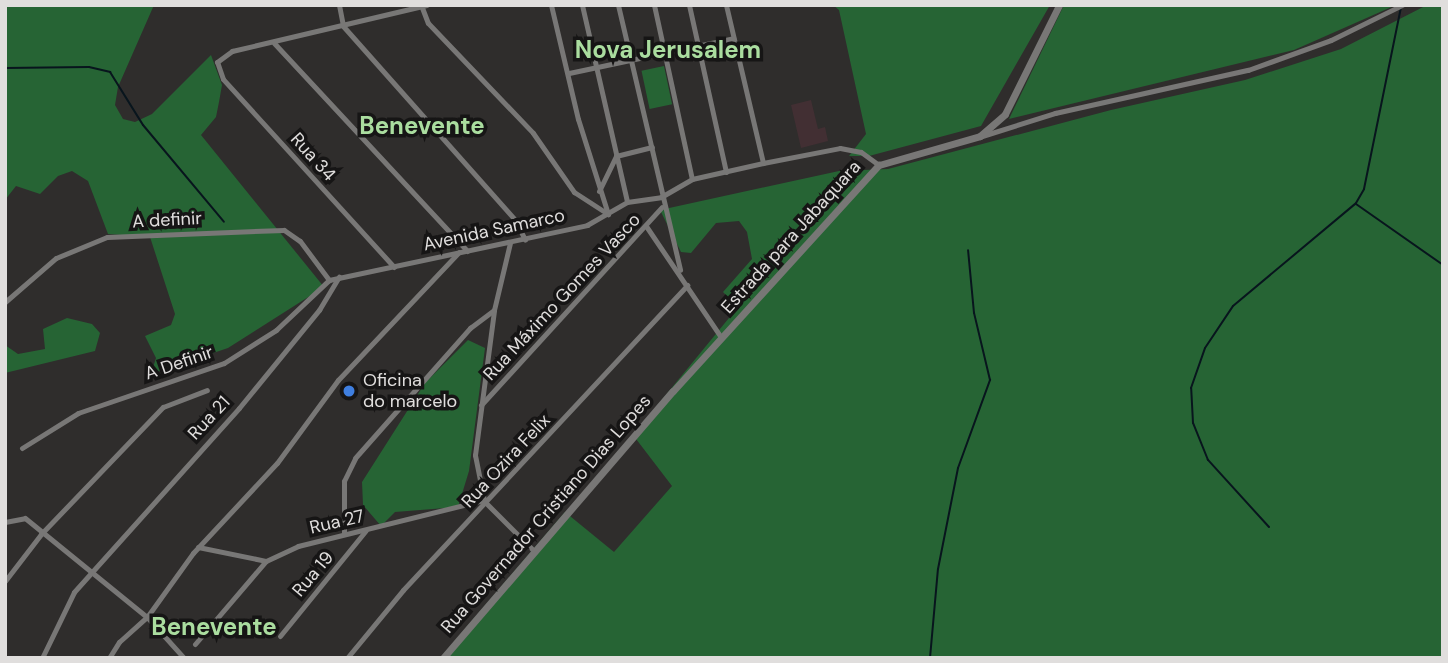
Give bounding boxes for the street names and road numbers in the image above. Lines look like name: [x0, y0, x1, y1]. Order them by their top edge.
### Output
street label: Rua 34: [286, 129, 340, 185]
street label: Estrada para Jabaquara: [717, 156, 865, 318]
street label: Avenida Samarco: [421, 204, 567, 256]
street label: A definir: [132, 207, 202, 233]
street label: Rua Máximo Gomes Vasco: [479, 209, 645, 385]
street label: A Definir: [142, 341, 216, 385]
street label: Rua Governador Cristiano Dias Lopes: [436, 390, 656, 638]
street label: Rua 21: [184, 392, 234, 444]
street label: Rua Ozira Felix: [457, 410, 555, 512]
street label: Rua 27: [308, 505, 366, 539]
street label: Rua 19: [288, 547, 338, 601]

